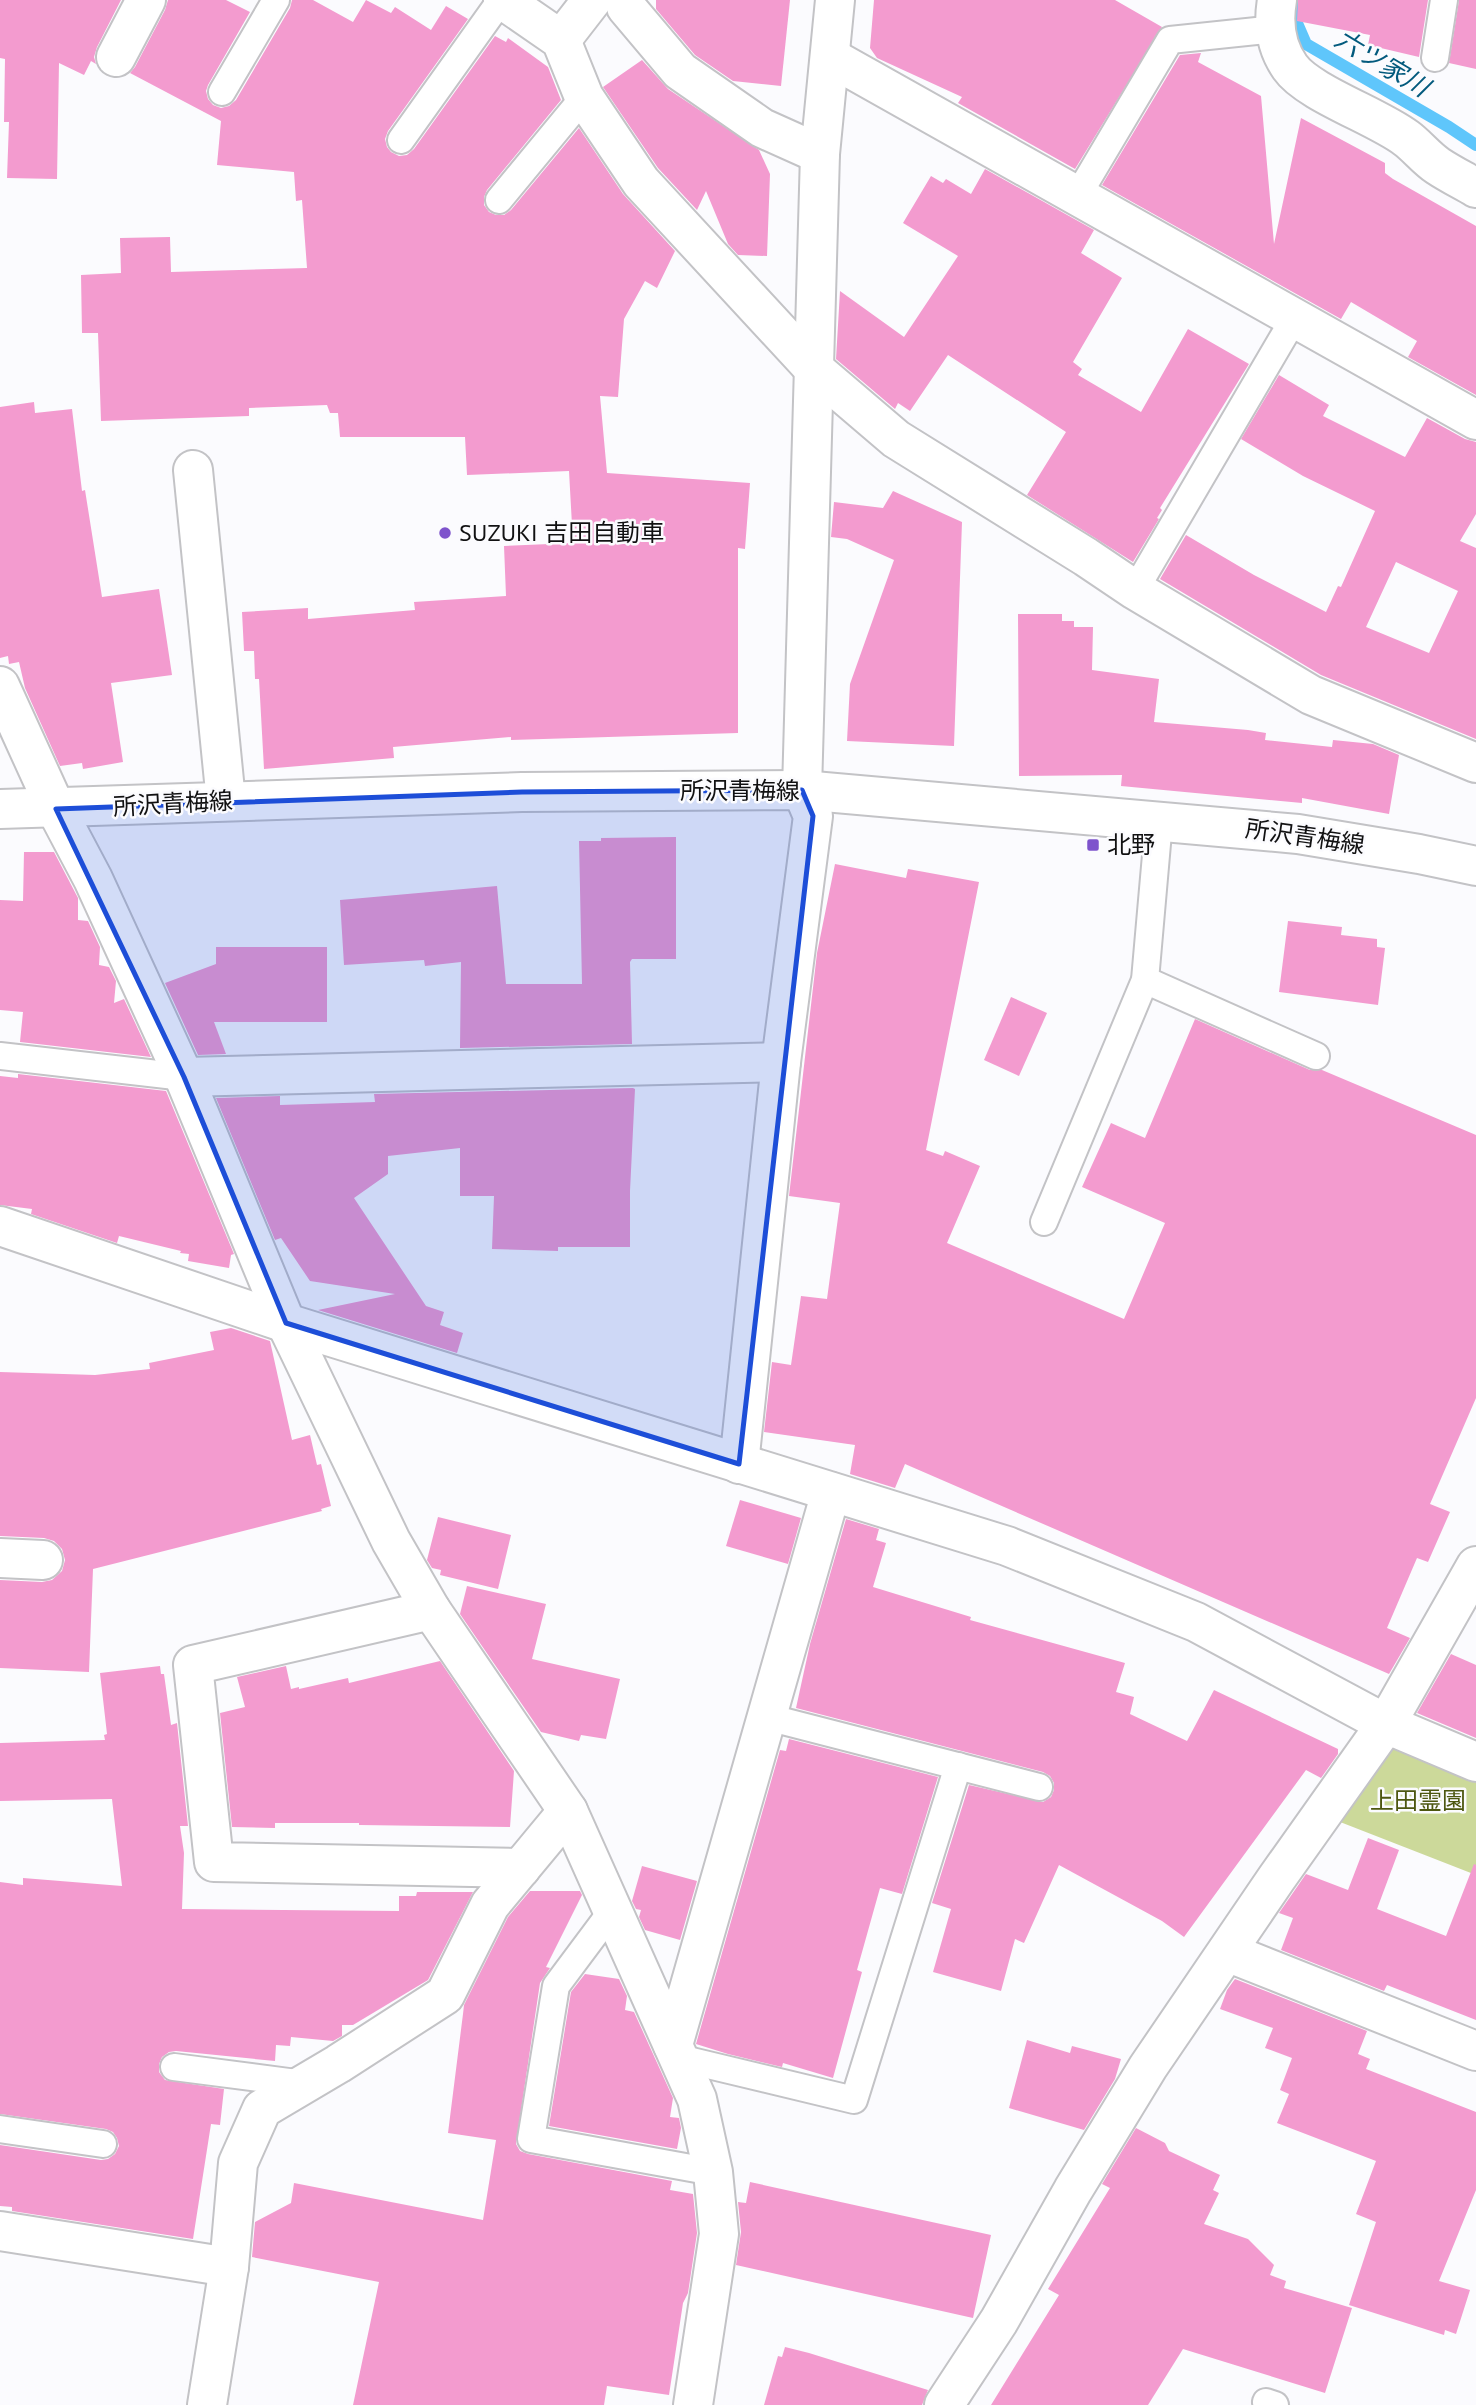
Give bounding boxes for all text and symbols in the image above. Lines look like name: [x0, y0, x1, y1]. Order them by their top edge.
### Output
water label: 六ツ家川: [1329, 22, 1438, 105]
place label: SUZUKI 吉田自動車: [459, 517, 664, 548]
marker: SUZUKI 吉田自動車: [437, 525, 453, 541]
street label: 所沢青梅線: [680, 775, 800, 806]
street label: 所沢青梅線: [112, 785, 234, 822]
street label: 所沢青梅線: [1243, 813, 1367, 860]
place label: 北野: [1107, 829, 1155, 860]
marker: 北野: [1085, 837, 1101, 853]
park label: 上田霊園: [1370, 1785, 1466, 1816]

